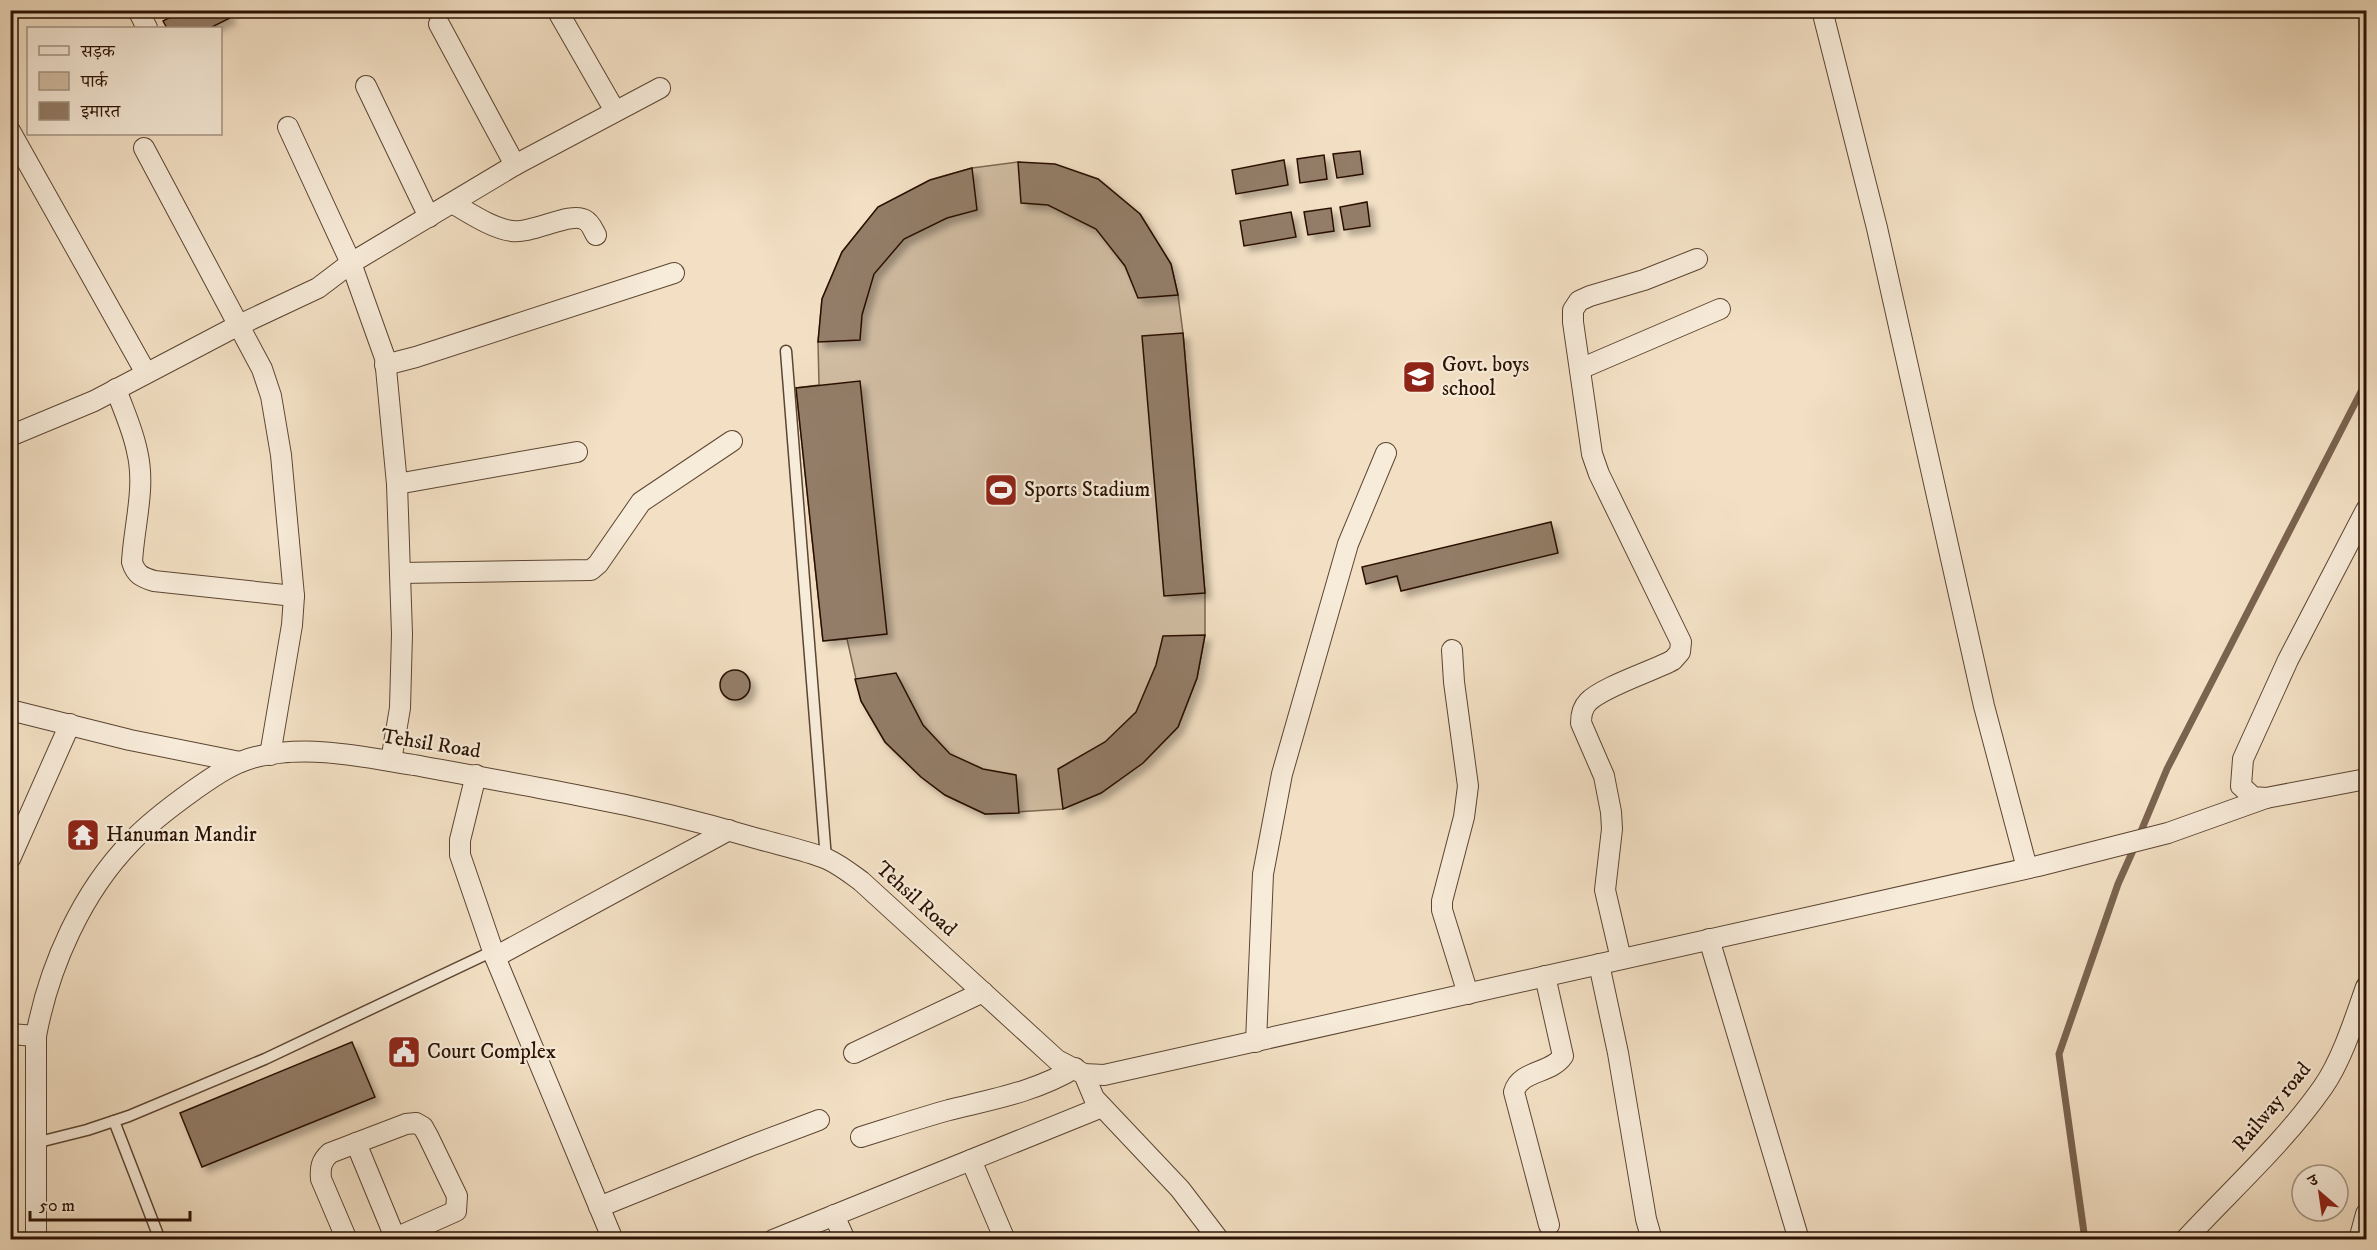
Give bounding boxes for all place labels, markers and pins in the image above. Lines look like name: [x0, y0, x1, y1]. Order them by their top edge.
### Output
place label: Govt. boys school: [1442, 352, 1529, 402]
school or university icon: Govt. boys school: [1401, 359, 1437, 395]
sports icon: Sports Stadium: [983, 472, 1019, 508]
place label: Sports Stadium: [1024, 477, 1150, 503]
temple icon: Hanuman Mandir: [65, 817, 101, 853]
place label: Hanuman Mandir: [106, 822, 257, 848]
public building icon: Court Complex: [386, 1034, 422, 1070]
place label: Court Complex: [427, 1039, 556, 1065]

